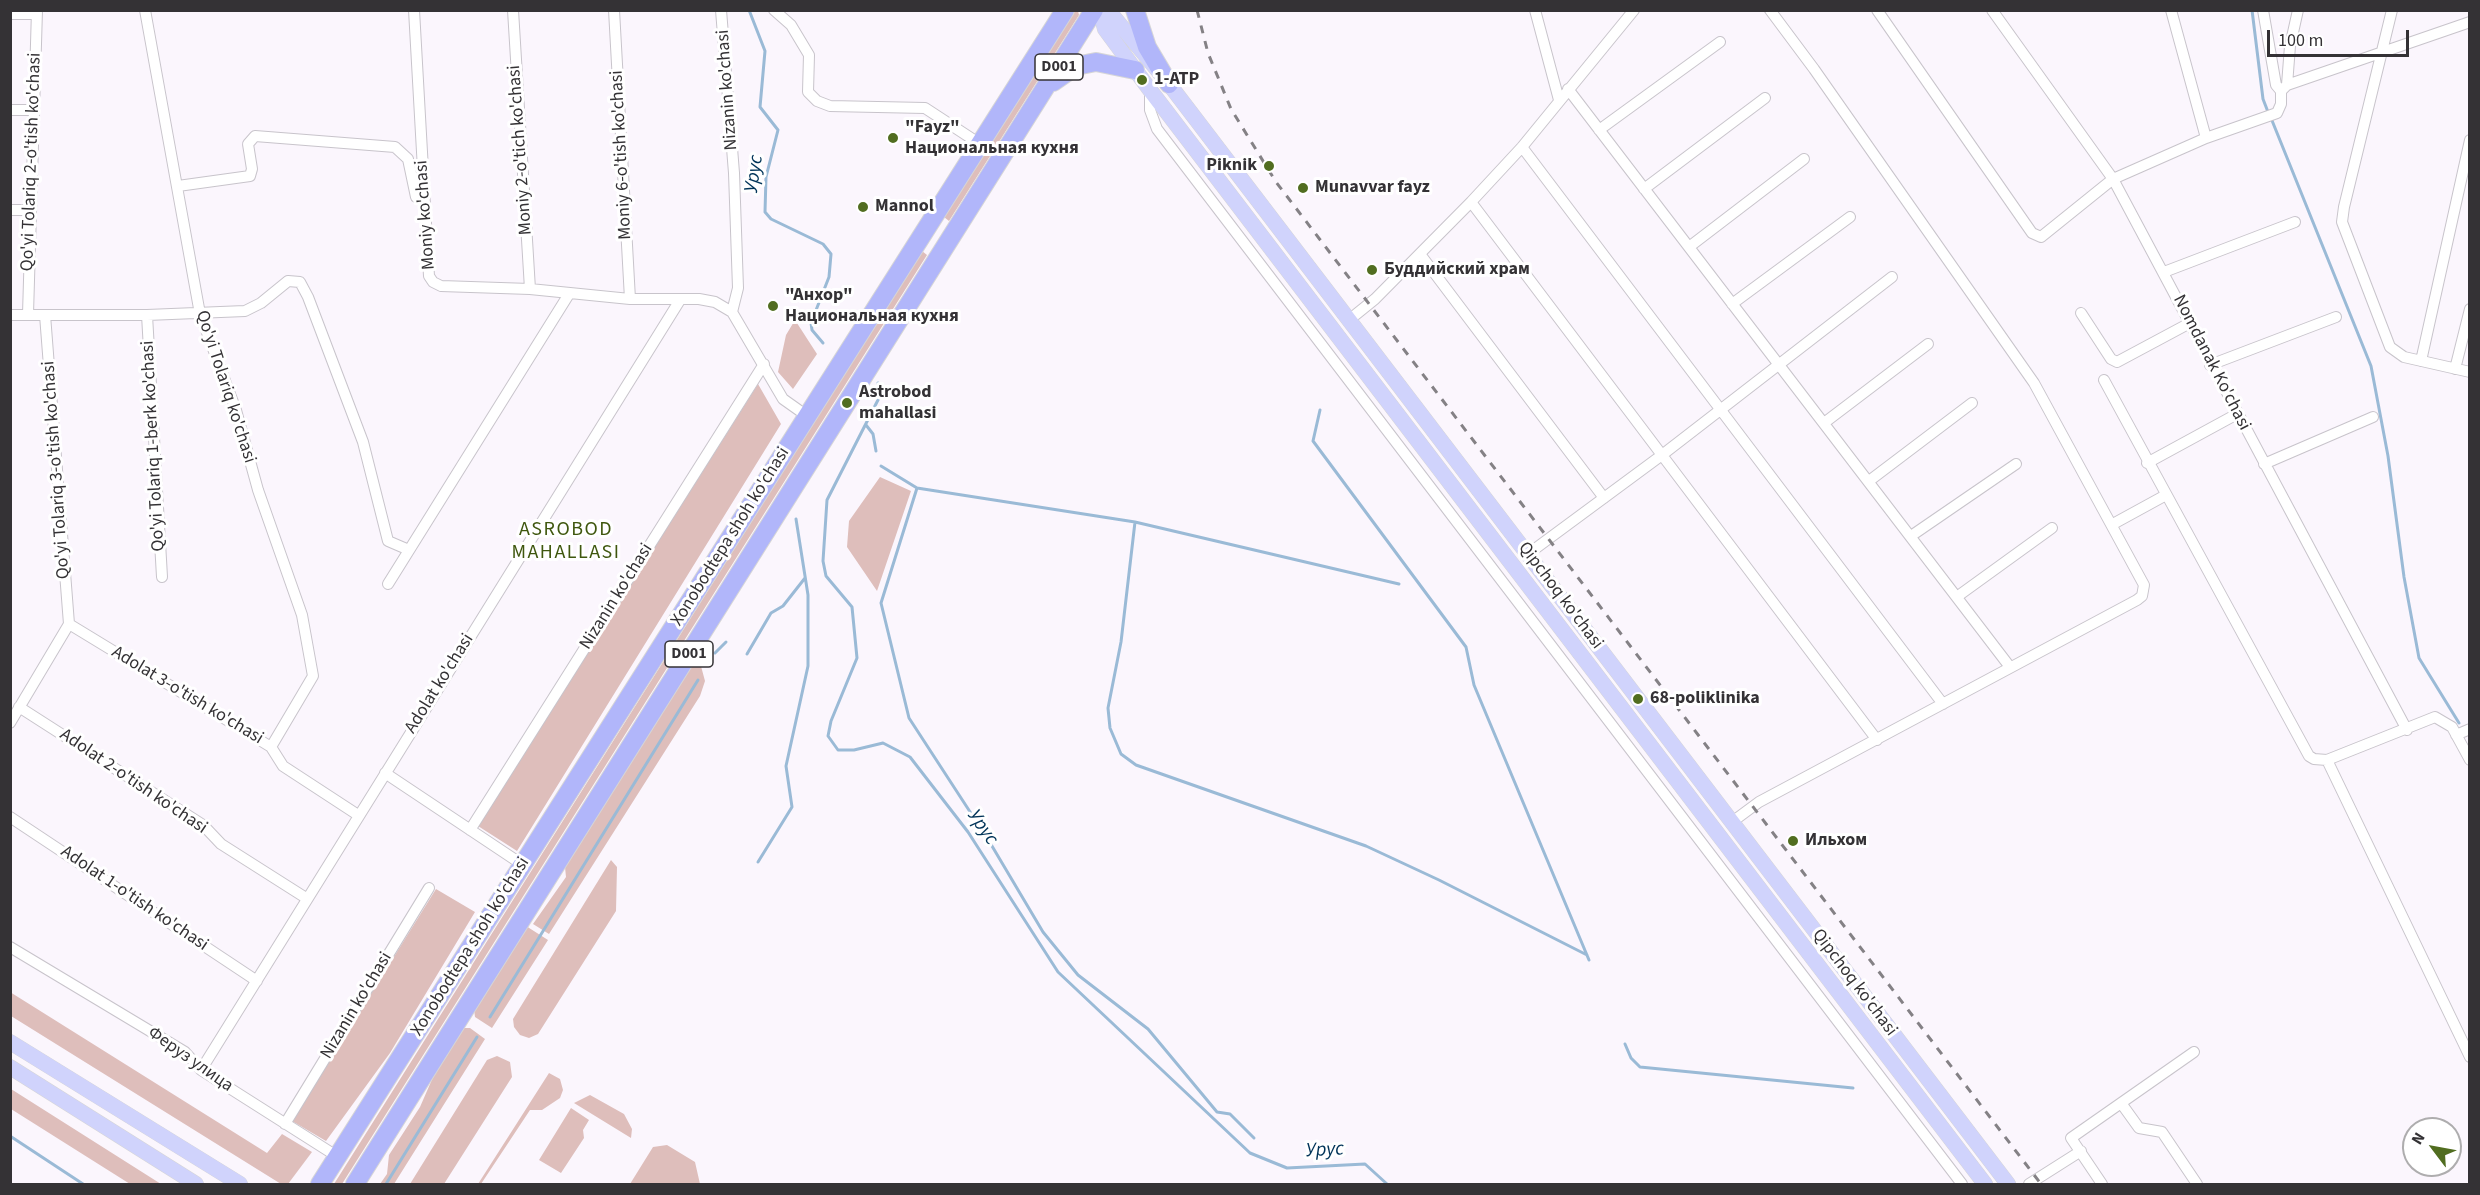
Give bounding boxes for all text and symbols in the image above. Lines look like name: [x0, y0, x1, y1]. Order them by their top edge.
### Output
scale bar: [2270, 18, 2412, 56]
text: 100 m: [2278, 28, 2323, 53]
street label: Nizanin ko'chasi: [713, 29, 743, 151]
street label: Qo'yi Tolariq 2-o'tish ko'chasi: [17, 52, 47, 272]
road number: D001: [1035, 54, 1083, 80]
street label: Moniy 2-o'tich ko'chasi: [504, 64, 538, 236]
place label: 1-ATP: [1154, 69, 1199, 91]
street label: Moniy 6-o'tish ko'chasi: [607, 70, 637, 240]
marker: 1-ATP: [1135, 73, 1149, 87]
place label: "Fayz" Национальная кухня: [905, 117, 1079, 160]
marker: "Fayz" Национальная кухня: [886, 131, 900, 145]
water label: Урус: [740, 154, 770, 194]
place label: Piknik: [1206, 155, 1257, 177]
street label: Moniy ko'chasi: [411, 159, 441, 271]
marker: Piknik: [1262, 159, 1276, 173]
place label: Munavvar fayz: [1315, 177, 1430, 199]
marker: Munavvar fayz: [1296, 181, 1310, 195]
place label: Mannol: [875, 196, 934, 218]
marker: Mannol: [856, 200, 870, 214]
place label: Буддийский храм: [1384, 259, 1530, 281]
marker: Буддийский храм: [1365, 263, 1379, 277]
place label: "Анхор" Национальная кухня: [785, 285, 959, 328]
street label: Nomdanak Ko'chasi: [2167, 292, 2255, 434]
marker: "Анхор" Национальная кухня: [766, 299, 780, 313]
street label: Qo'yi Tolariq ko'chasi: [190, 308, 260, 466]
street label: Qo'yi Tolariq 1-berk ko'chasi: [138, 340, 170, 552]
street label: Qo'yi Tolariq 3-o'tish ko'chasi: [39, 360, 75, 580]
place label: Astrobod mahallasi: [859, 382, 936, 424]
marker: Astrobod mahallasi: [840, 396, 854, 410]
street label: Xonobodtepa shoh ko'chasi: [667, 444, 795, 630]
district label: ASROBOD MAHALLASI: [511, 519, 621, 566]
street label: Qipchoq ko'chasi: [1513, 538, 1607, 654]
street label: Nizanin ko'chasi: [576, 540, 658, 654]
street label: Adolat ko'chasi: [401, 630, 479, 738]
road number: D001: [665, 641, 713, 667]
street label: Adolat 3-o'tish ko'chasi: [107, 642, 267, 750]
place label: 68-poliklinika: [1650, 688, 1760, 710]
marker: 68-poliklinika: [1631, 692, 1645, 706]
street label: Adolat 2-o'tish ko'chasi: [55, 725, 211, 839]
water label: Урус: [961, 806, 1003, 850]
place label: Ильхом: [1805, 830, 1867, 852]
marker: Ильхом: [1786, 834, 1800, 848]
street label: Adolat 1-o'tish ko'chasi: [56, 842, 212, 956]
street label: Xonobodtepa shoh ko'chasi: [407, 854, 535, 1040]
street label: Qipchoq ko'chasi: [1807, 925, 1901, 1041]
street label: Nizanin ko'chasi: [317, 949, 397, 1063]
street label: Феруз улица: [143, 1023, 237, 1097]
north arrow: [2402, 1117, 2462, 1177]
text: N: [2406, 1128, 2431, 1149]
water label: Урус: [1306, 1138, 1344, 1164]

